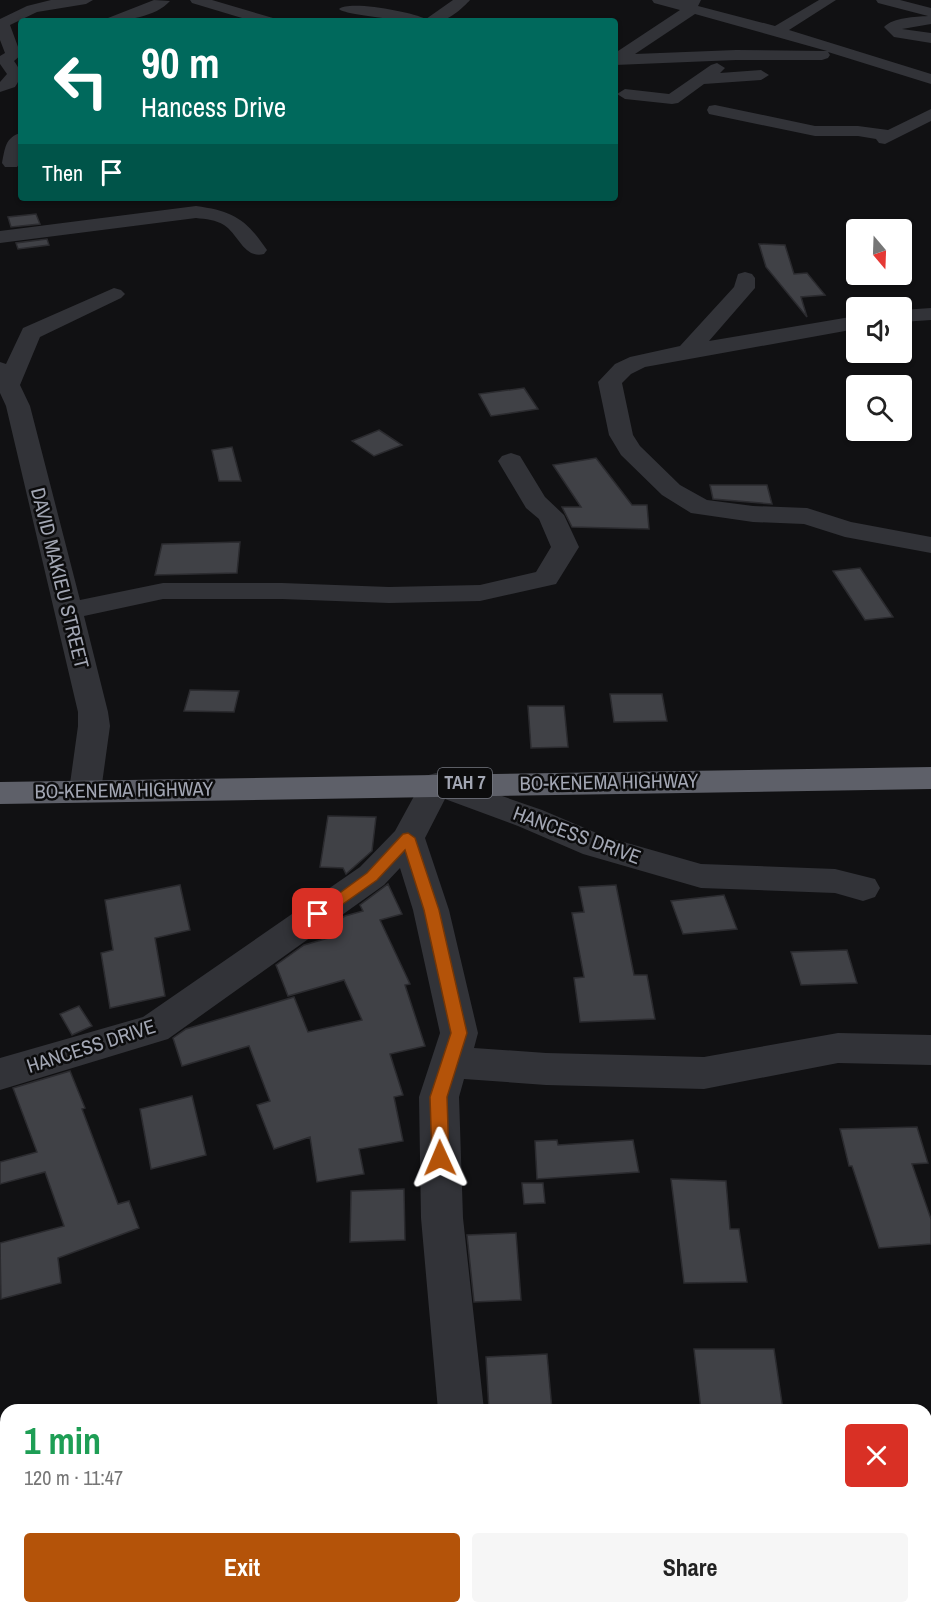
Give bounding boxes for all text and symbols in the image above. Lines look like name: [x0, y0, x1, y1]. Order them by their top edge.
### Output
text: 90 m: [141, 35, 220, 91]
icon: left: [42, 42, 120, 120]
text: Hancess Drive: [141, 89, 286, 125]
icon: arrive: [95, 156, 128, 189]
text: Then: [42, 158, 83, 188]
north arrow: [846, 219, 912, 285]
map controls: [846, 219, 912, 441]
button: sound: [846, 297, 912, 363]
button: search: [846, 375, 912, 441]
street label: DAVID MAKIEU STREET: [25, 485, 96, 671]
street label: BO-KENEMA HIGHWAY: [519, 766, 699, 797]
road number: TAH 7: [438, 768, 492, 798]
street label: BO-KENEMA HIGHWAY: [34, 774, 214, 805]
street label: HANCESS DRIVE: [510, 799, 645, 870]
pin: [292, 888, 343, 939]
icon: arrive: [301, 897, 334, 930]
street label: HANCESS DRIVE: [23, 1012, 159, 1079]
position arrow: [408, 1126, 472, 1190]
text: 1 min: [24, 1417, 101, 1465]
button: close: [845, 1424, 908, 1487]
text: 120 m · 11:47: [24, 1464, 123, 1491]
button: Exit: [24, 1533, 460, 1602]
button: Share: [472, 1533, 908, 1602]

